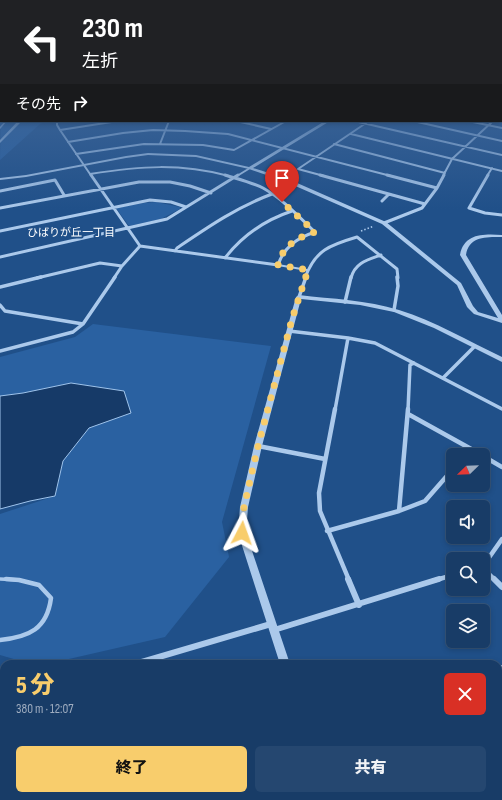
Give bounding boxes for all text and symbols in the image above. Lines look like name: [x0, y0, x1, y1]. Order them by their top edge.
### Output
text: 230 m: [82, 12, 143, 45]
icon: left: [16, 16, 68, 68]
text: 左折: [82, 51, 118, 72]
icon: right: [69, 92, 91, 114]
text: その先: [16, 95, 61, 114]
pin: [265, 161, 299, 202]
icon: arrive: [271, 167, 293, 189]
district label: ひばりが丘一丁目: [27, 226, 115, 239]
north arrow: [446, 448, 490, 492]
map controls: [446, 448, 490, 648]
button: sound: [446, 500, 490, 544]
position arrow: [221, 512, 263, 554]
button: search: [446, 552, 490, 596]
button: layers: [446, 604, 490, 648]
text: 5 分: [16, 671, 55, 700]
button: close: [444, 673, 486, 715]
text: 380 m · 12:07: [16, 701, 74, 717]
button: 終了: [16, 746, 247, 792]
button: 共有: [255, 746, 486, 792]

